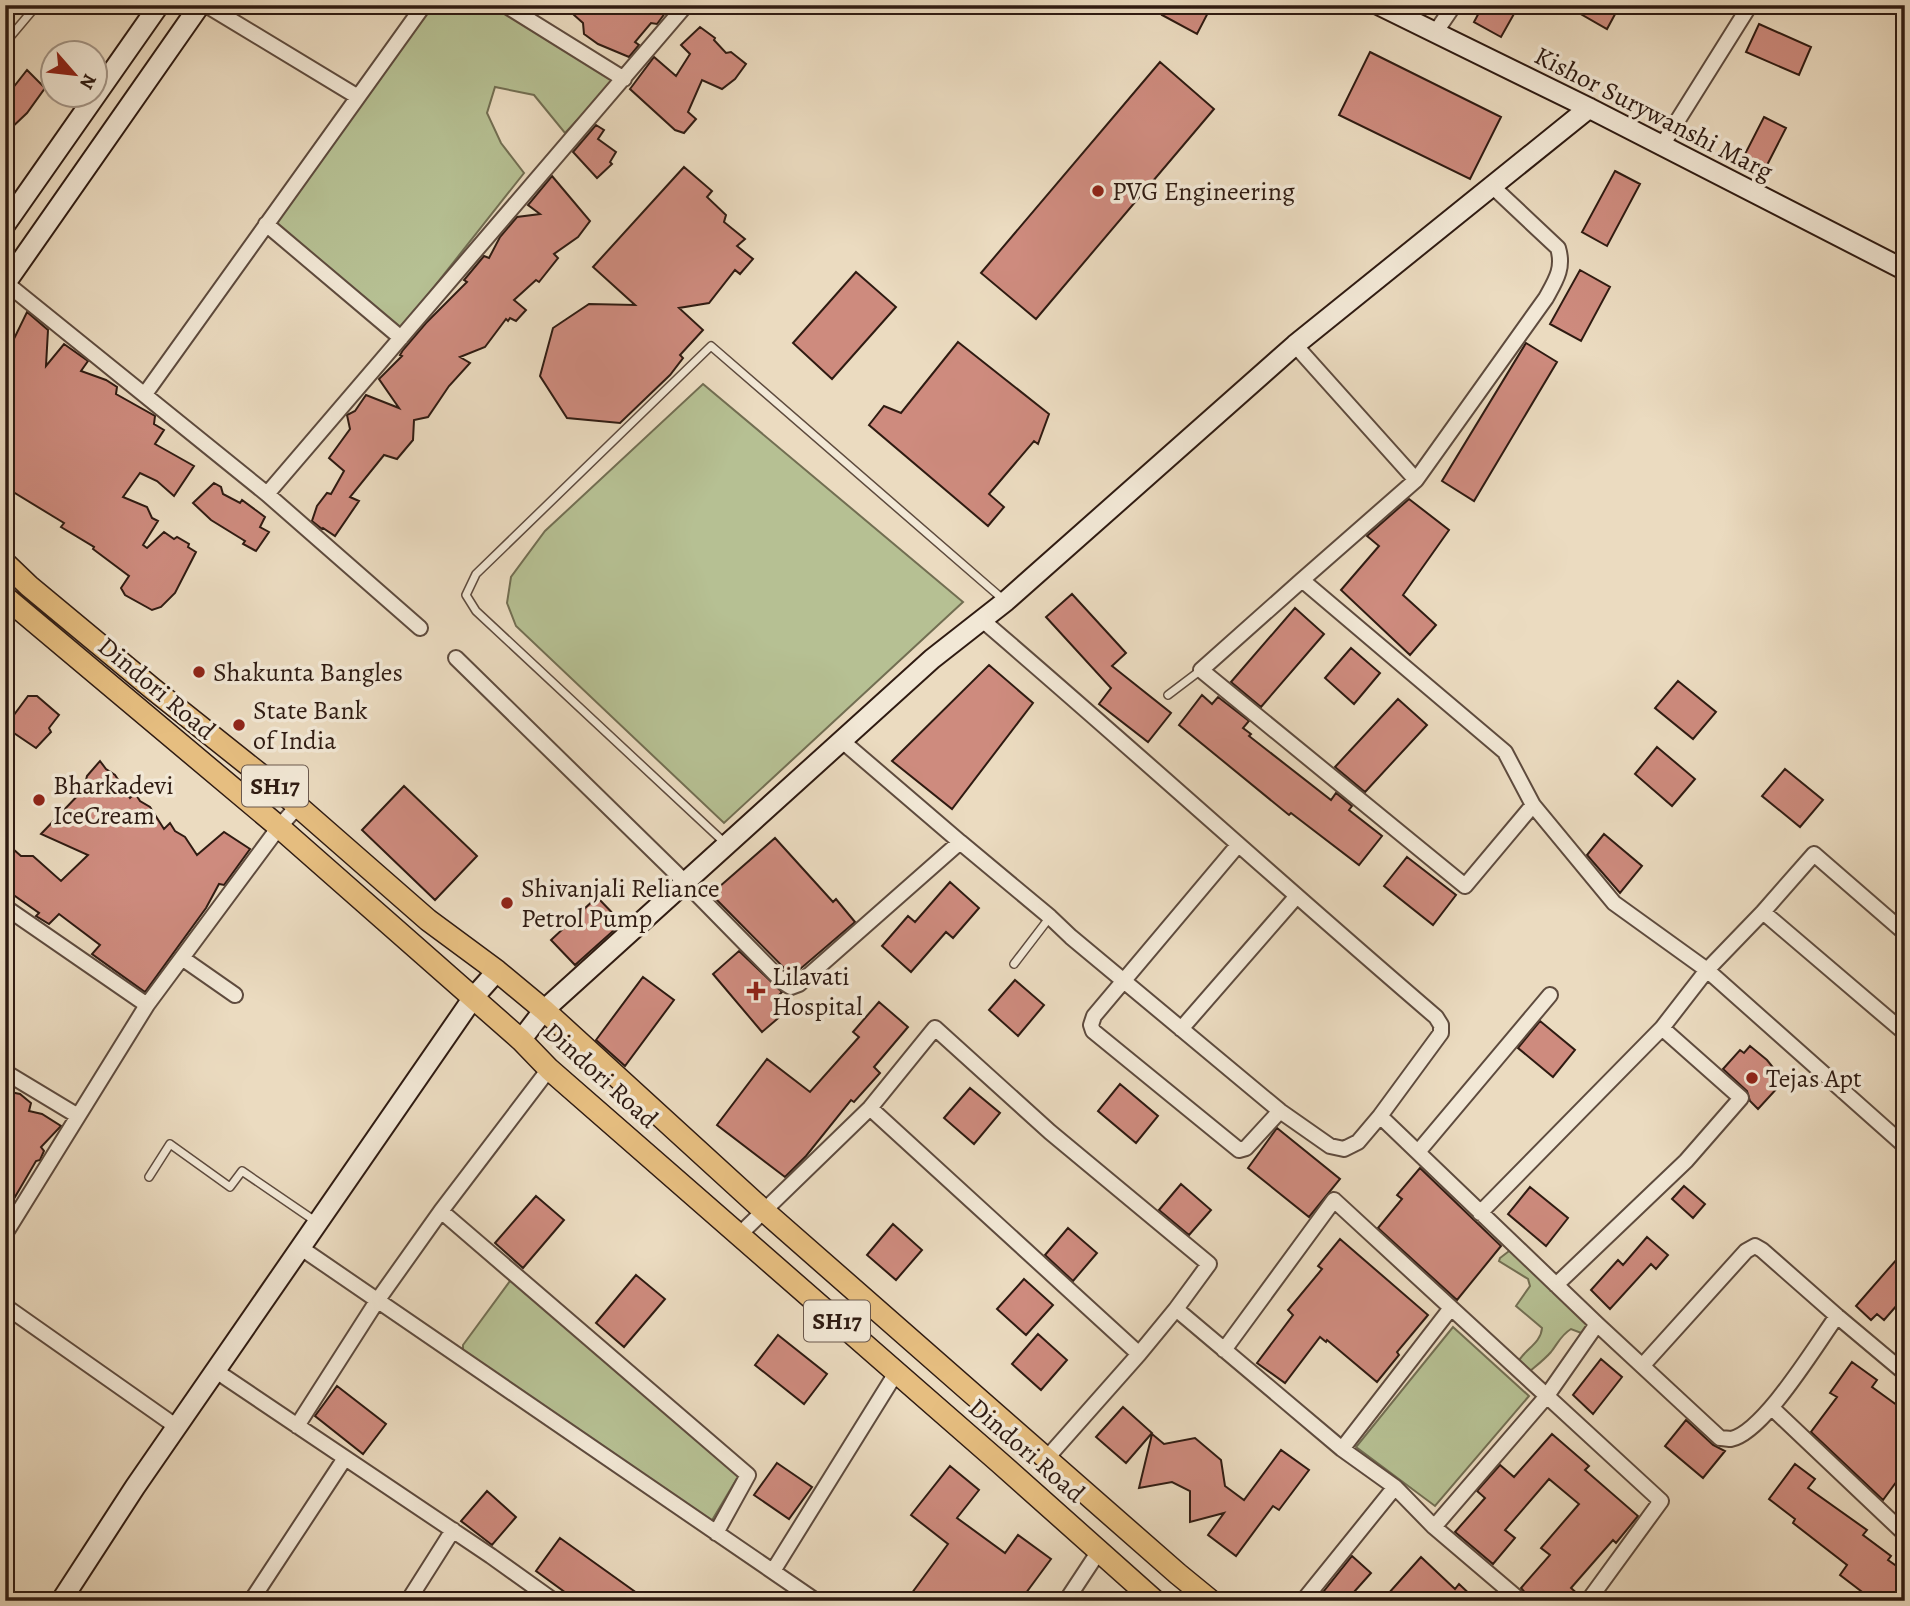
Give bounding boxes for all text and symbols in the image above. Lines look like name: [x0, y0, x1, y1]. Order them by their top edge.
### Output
north arrow: [38, 38, 108, 108]
street label: Kishor Surywanshi Marg: [1528, 38, 1779, 189]
text: N: [73, 69, 103, 94]
place label: PVG Engineering: [1112, 174, 1295, 209]
marker: PVG Engineering: [1090, 183, 1106, 199]
street label: Dindori Road: [91, 629, 223, 748]
place label: Shakunta Bangles: [213, 655, 403, 690]
marker: Shakunta Bangles: [191, 664, 207, 680]
place label: State Bank of India: [253, 693, 368, 758]
marker: State Bank of India: [231, 717, 247, 733]
road number: SH17: [242, 766, 308, 806]
place label: Bharkadevi IceCream: [53, 768, 174, 833]
marker: Bharkadevi IceCream: [31, 792, 47, 808]
place label: Shivanjali Reliance Petrol Pump: [521, 871, 720, 936]
marker: Shivanjali Reliance Petrol Pump: [499, 895, 515, 911]
place label: Lilavati Hospital: [772, 959, 863, 1024]
marker: Lilavati Hospital: [746, 981, 766, 1001]
street label: Dindori Road: [536, 1014, 666, 1136]
place label: Tejas Apt: [1766, 1061, 1862, 1096]
marker: Tejas Apt: [1744, 1070, 1760, 1086]
road number: SH17: [804, 1301, 870, 1342]
street label: Dindori Road: [961, 1390, 1092, 1511]

